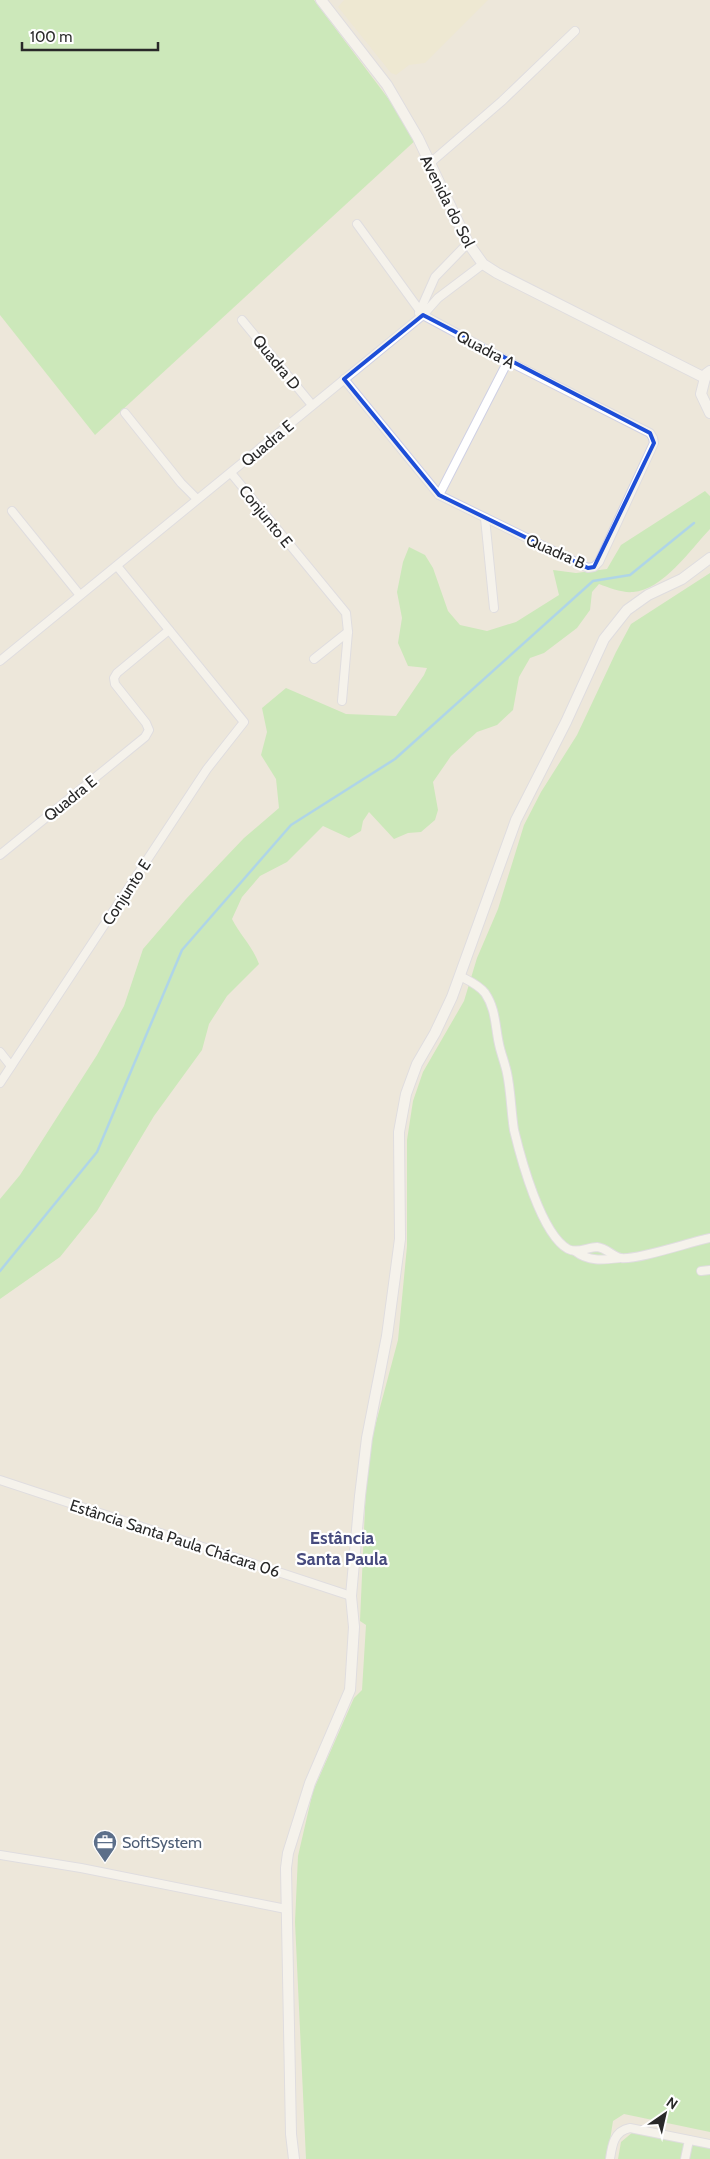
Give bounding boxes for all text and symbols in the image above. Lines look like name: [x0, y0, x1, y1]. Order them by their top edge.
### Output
scale bar: [22, 20, 159, 52]
text: 100 m: [30, 28, 72, 46]
street label: Avenida do Sol: [416, 152, 479, 251]
street label: Quadra A: [453, 326, 518, 373]
street label: Quadra D: [249, 331, 304, 394]
street label: Quadra E: [237, 416, 297, 471]
street label: Conjunto E: [235, 481, 297, 551]
street label: Quadra B: [523, 530, 589, 573]
street label: Quadra E: [40, 771, 101, 825]
street label: Conjunto E: [98, 856, 155, 929]
street label: Estância Santa Paula Chácara 06: [68, 1496, 282, 1581]
district label: Estância Santa Paula: [296, 1527, 388, 1570]
office icon: SoftSystem: [92, 1829, 118, 1863]
place label: SoftSystem: [122, 1833, 202, 1852]
north arrow: [640, 2089, 690, 2139]
text: N: [663, 2093, 681, 2113]

